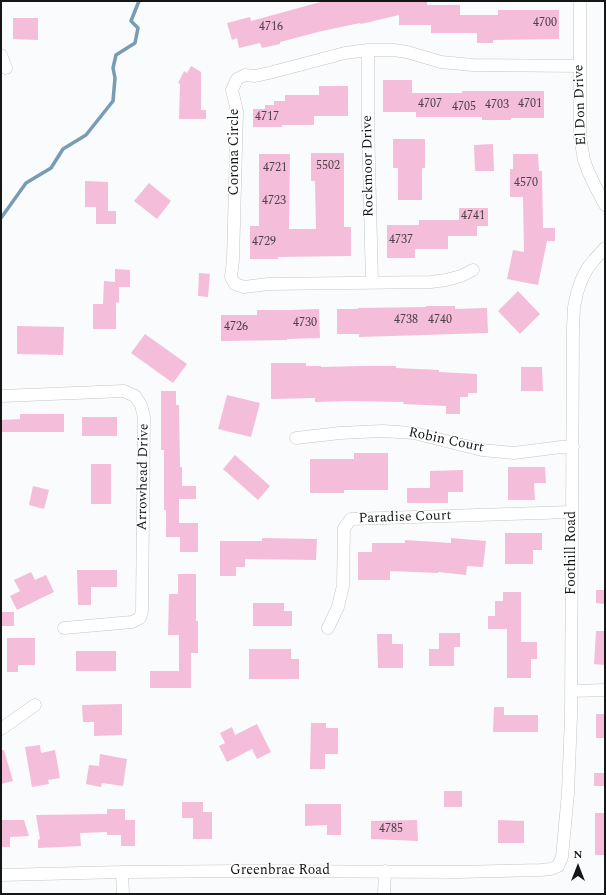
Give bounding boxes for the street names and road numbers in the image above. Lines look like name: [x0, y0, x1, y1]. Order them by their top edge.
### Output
street label: El Don Drive: [571, 64, 591, 146]
street label: Corona Circle: [227, 109, 243, 195]
street label: Rockmoor Drive: [360, 115, 378, 217]
street label: Arrowhead Drive: [135, 423, 153, 531]
street label: Robin Court: [407, 425, 485, 457]
street label: Paradise Court: [358, 508, 452, 528]
street label: Foothill Road: [564, 511, 580, 595]
street label: Greenbrae Road: [230, 863, 330, 879]

